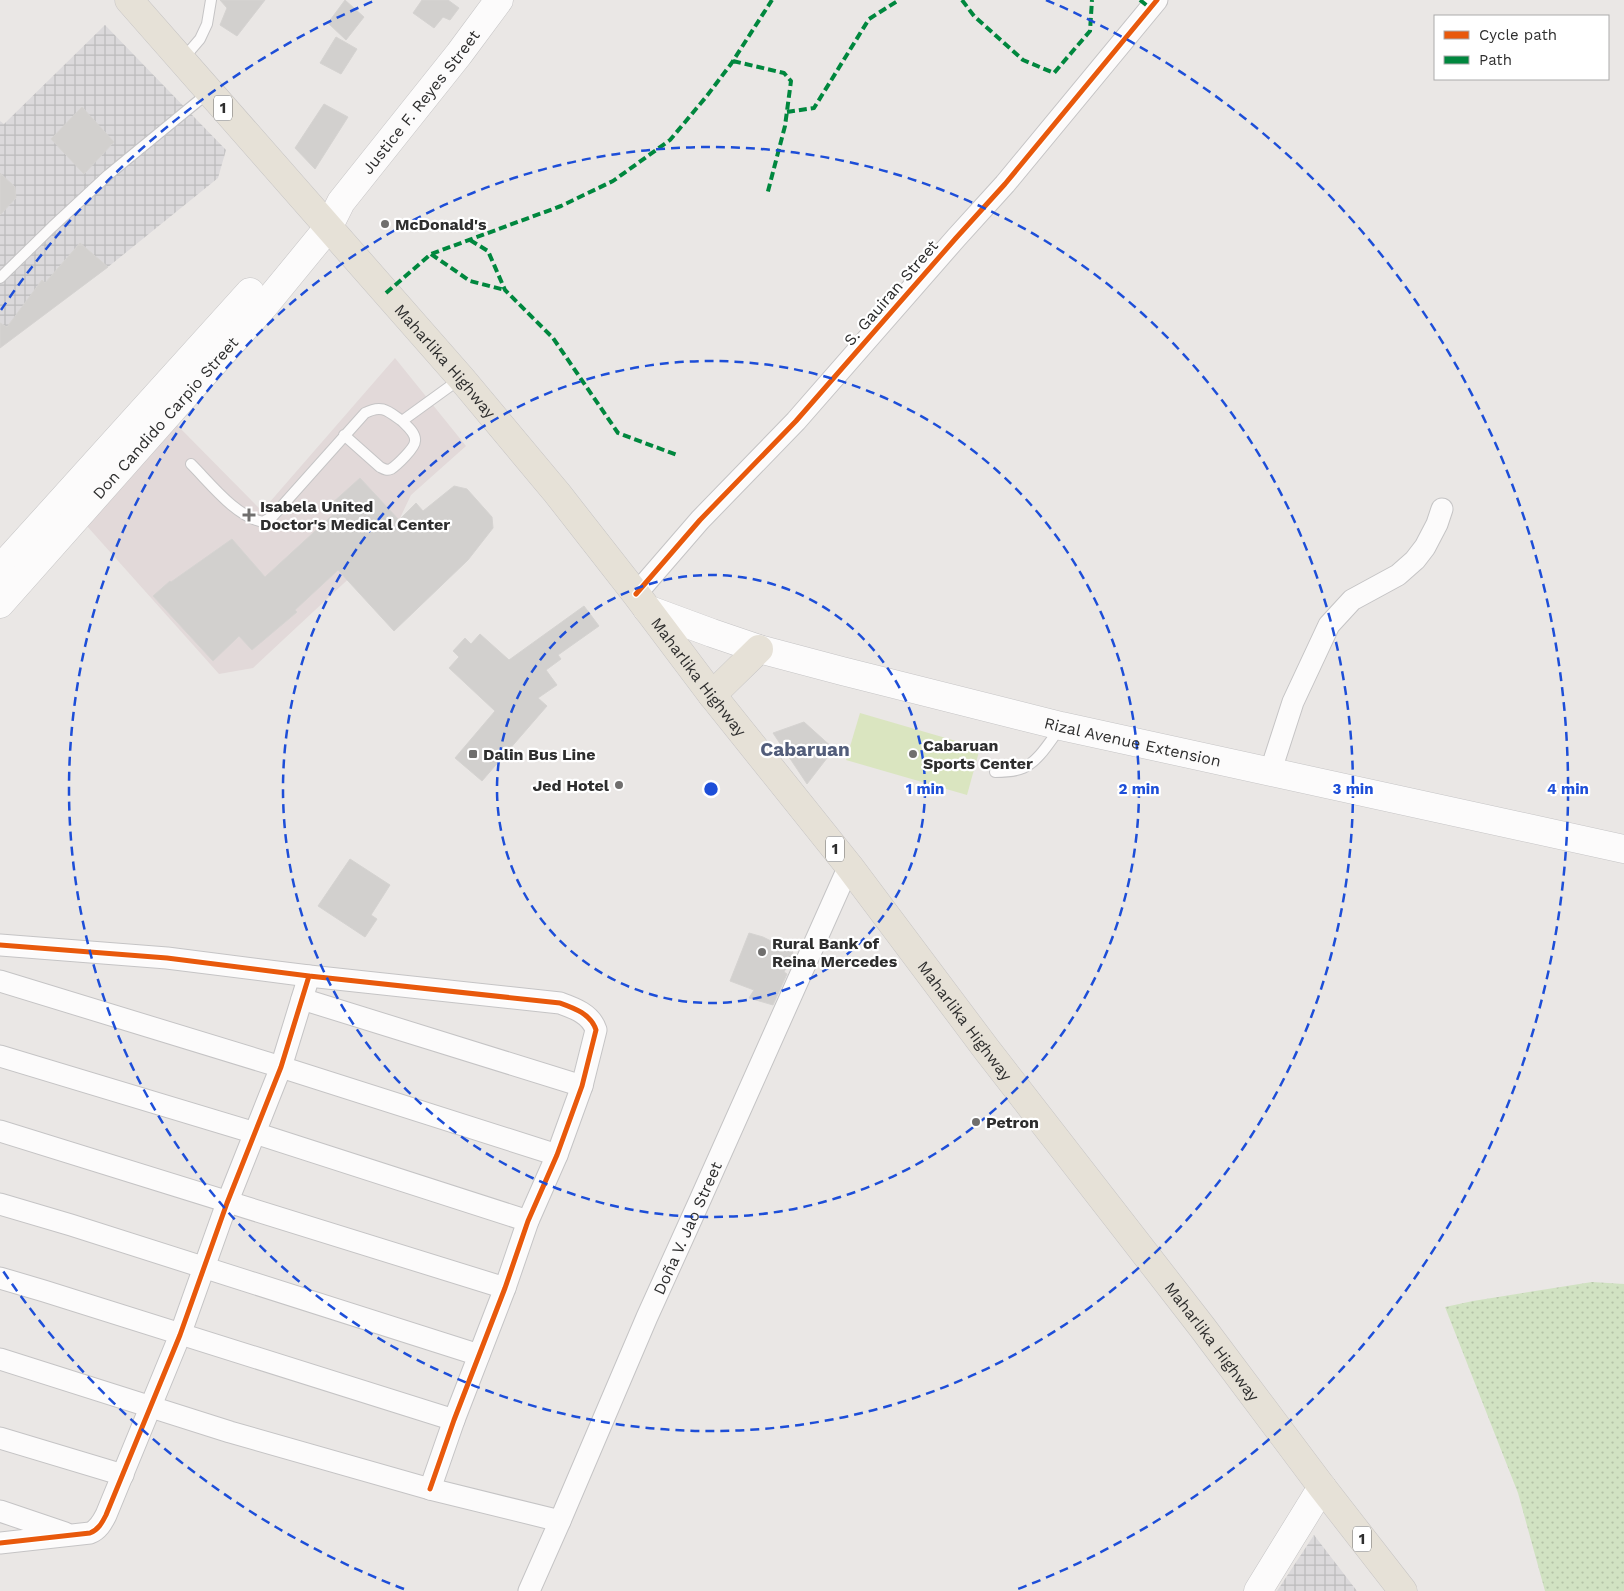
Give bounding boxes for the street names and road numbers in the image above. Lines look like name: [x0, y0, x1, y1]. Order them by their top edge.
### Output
street label: Justice F. Reyes Street: [358, 26, 483, 178]
road number: 1: [214, 96, 232, 120]
street label: S. Gauiran Street: [840, 236, 942, 350]
street label: Maharlika Highway: [391, 300, 500, 422]
street label: Don Candido Carpio Street: [88, 332, 242, 503]
street label: Maharlika Highway: [647, 613, 751, 740]
street label: Rizal Avenue Extension: [1042, 713, 1223, 770]
road number: 1: [826, 836, 844, 862]
street label: Maharlika Highway: [914, 957, 1017, 1085]
street label: Doña V. Jao Street: [649, 1158, 726, 1297]
street label: Maharlika Highway: [1161, 1278, 1264, 1405]
road number: 1: [1353, 1526, 1371, 1552]

